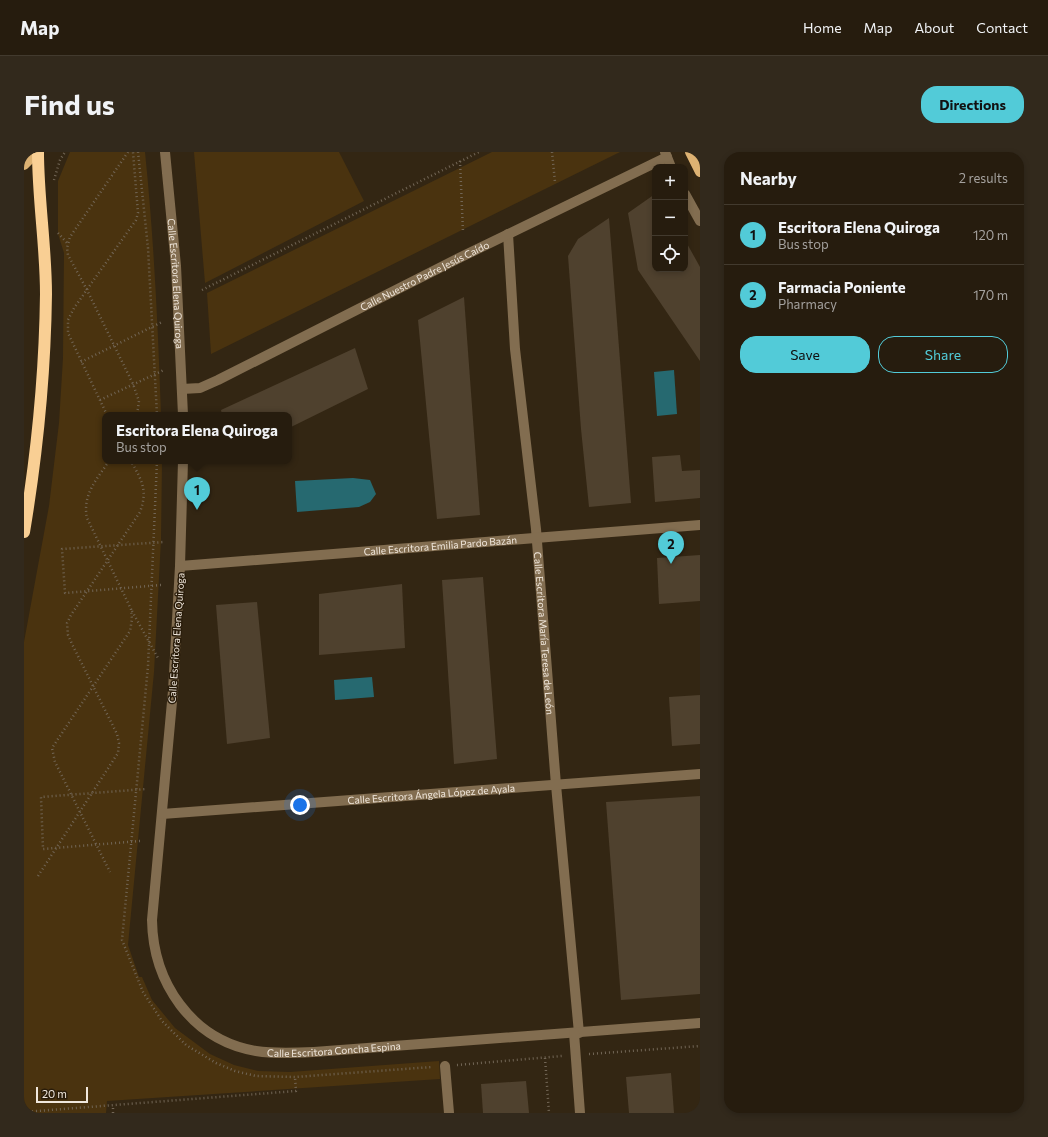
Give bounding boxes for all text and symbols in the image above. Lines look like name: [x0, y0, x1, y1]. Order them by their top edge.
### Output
text: Map: [20, 16, 59, 39]
text: Home: [803, 19, 842, 36]
text: Map: [864, 19, 892, 36]
text: About: [914, 19, 954, 36]
text: Contact: [976, 19, 1028, 36]
button: Directions: [921, 86, 1024, 123]
text: Find us: [24, 87, 115, 121]
map controls: [652, 164, 688, 272]
button: +: [652, 164, 688, 200]
text: Nearby: [740, 168, 797, 189]
text: 2 results: [959, 170, 1008, 186]
button: −: [652, 200, 688, 236]
street label: Calle Escritora Elena Quiroga: [165, 218, 186, 349]
text: Escritora Elena Quiroga: [778, 218, 940, 236]
text: 1: [750, 227, 756, 243]
text: 120 m: [973, 227, 1008, 243]
button: locate: [652, 236, 688, 272]
text: Bus stop: [778, 236, 829, 252]
street label: Calle Nuestro Padre Jesús Caído: [358, 238, 491, 313]
text: Farmacia Poniente: [778, 278, 906, 296]
text: 2: [749, 287, 757, 303]
text: 170 m: [973, 287, 1008, 303]
text: Pharmacy: [778, 296, 837, 312]
button: Save: [740, 336, 870, 373]
button: Share: [878, 336, 1008, 373]
popup: [102, 412, 292, 464]
text: Escritora Elena Quiroga: [116, 421, 278, 439]
text: Bus stop: [116, 439, 167, 455]
pin: 1: [184, 477, 210, 510]
pin: 2: [658, 531, 684, 564]
street label: Calle Escritora Emilia Pardo Bazán: [363, 533, 517, 558]
street label: Calle Escritora María Teresa de León: [532, 551, 556, 715]
street label: Calle Escritora Elena Quiroga: [165, 572, 187, 704]
street label: Calle Escritora Ángela López de Ayala: [347, 782, 515, 806]
your location: [290, 795, 310, 815]
street label: Calle Escritora Concha Espina: [267, 1040, 401, 1059]
scale bar: [36, 1085, 88, 1104]
text: 20 m: [42, 1087, 67, 1100]

